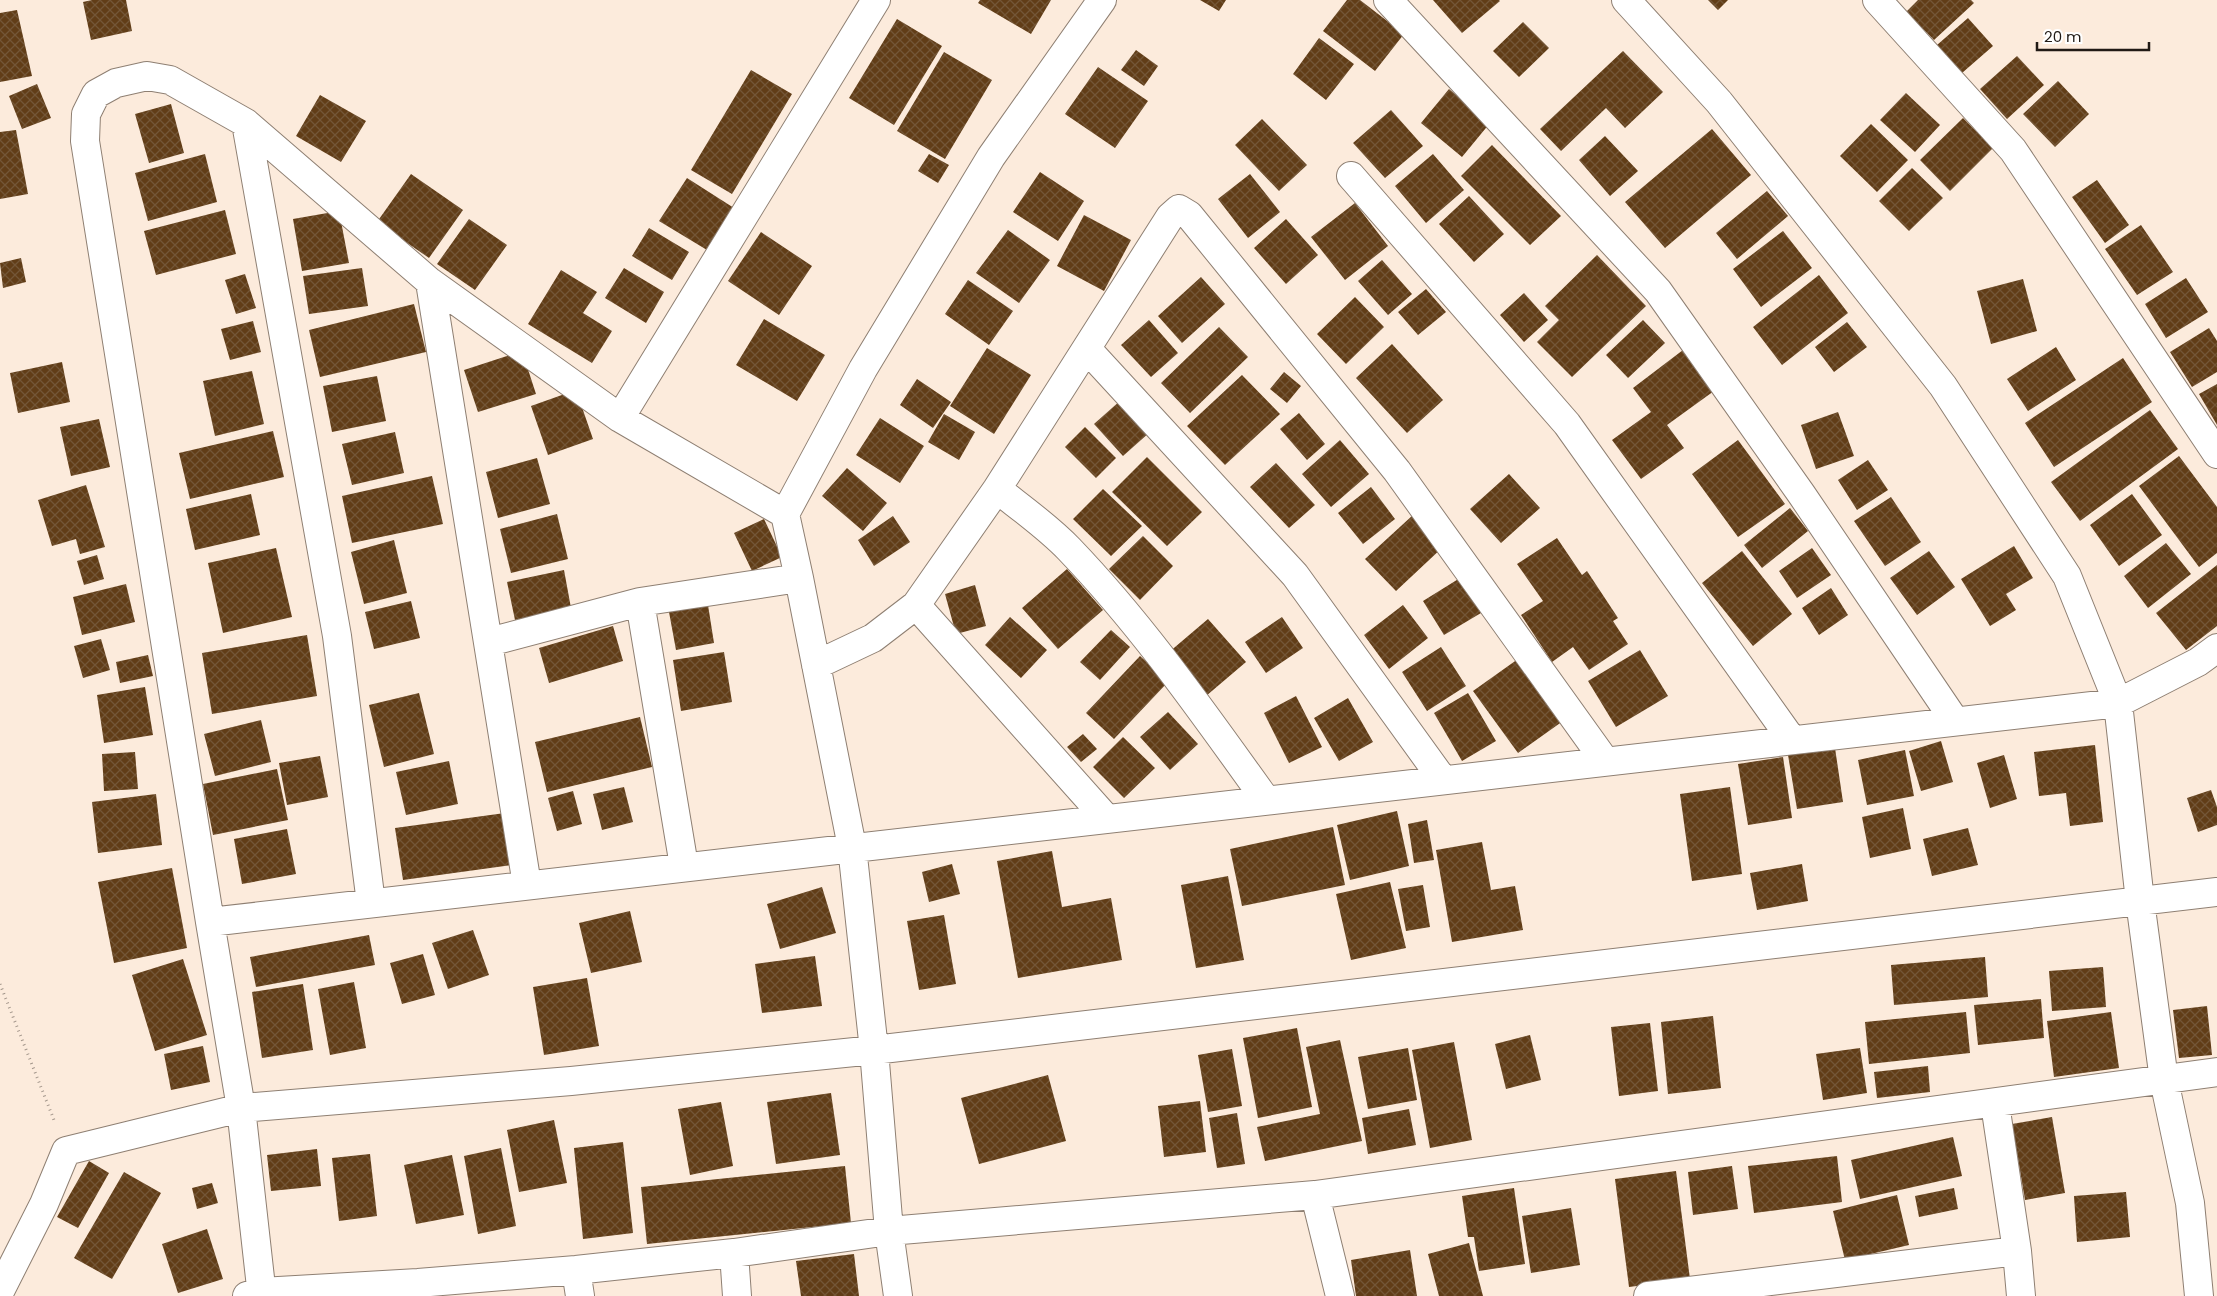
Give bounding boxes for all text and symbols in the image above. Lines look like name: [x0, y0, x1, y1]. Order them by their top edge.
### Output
scale bar: [2037, 20, 2150, 52]
text: 20 m: [2044, 26, 2082, 47]

